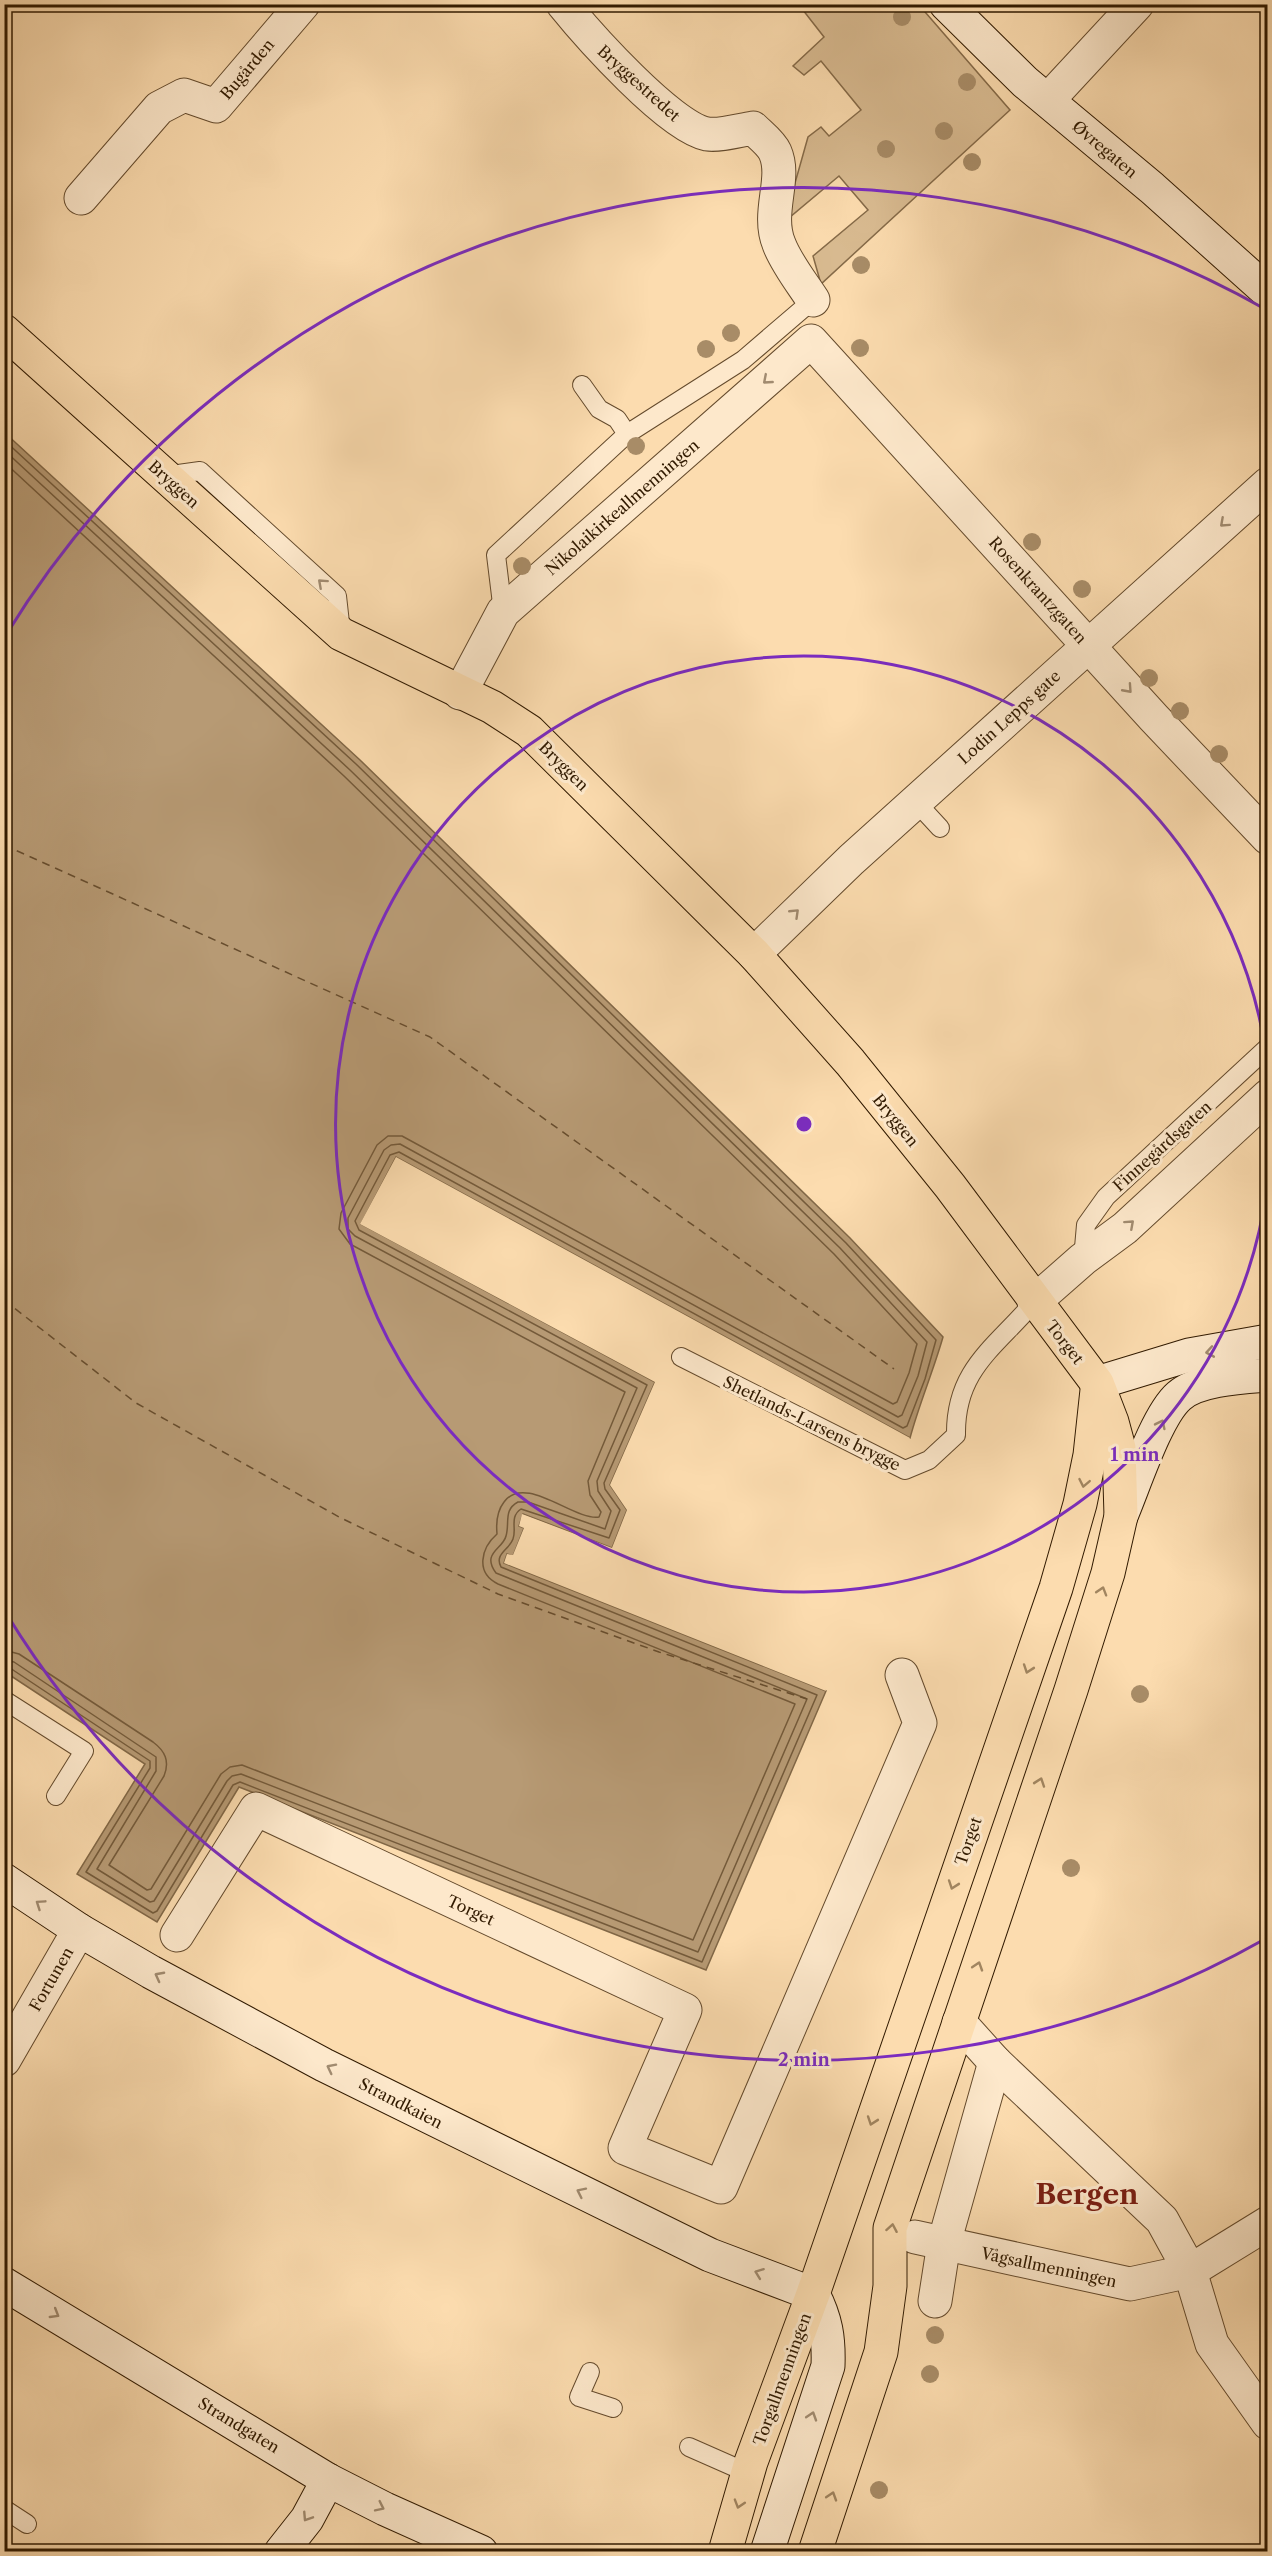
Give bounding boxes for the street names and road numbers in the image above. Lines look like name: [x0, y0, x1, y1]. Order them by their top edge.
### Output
street label: Bugården: [216, 35, 278, 103]
street label: Bryggestredet: [593, 41, 685, 126]
street label: Øvregaten: [1068, 116, 1142, 182]
street label: Nikolaikirkeallmenningen: [541, 435, 703, 579]
street label: Bryggen: [144, 456, 204, 512]
street label: Rosenkrantzgaten: [985, 532, 1091, 648]
street label: Lodin Lepps gate: [954, 666, 1064, 768]
street label: Bryggen: [535, 737, 593, 795]
street label: Bryggen: [869, 1090, 923, 1150]
street label: Finnegårdsgaten: [1109, 1096, 1215, 1196]
street label: Torget: [1042, 1316, 1088, 1368]
street label: Shetlands-Larsens brygge: [720, 1371, 904, 1475]
street label: Torget: [950, 1814, 986, 1868]
street label: Torget: [444, 1890, 498, 1930]
street label: Fortunen: [25, 1943, 77, 2015]
street label: Strandkaien: [356, 2073, 446, 2133]
street label: Vågsallmenningen: [978, 2243, 1119, 2291]
street label: Torgallmenningen: [749, 2310, 815, 2448]
street label: Strandgaten: [195, 2393, 283, 2457]

